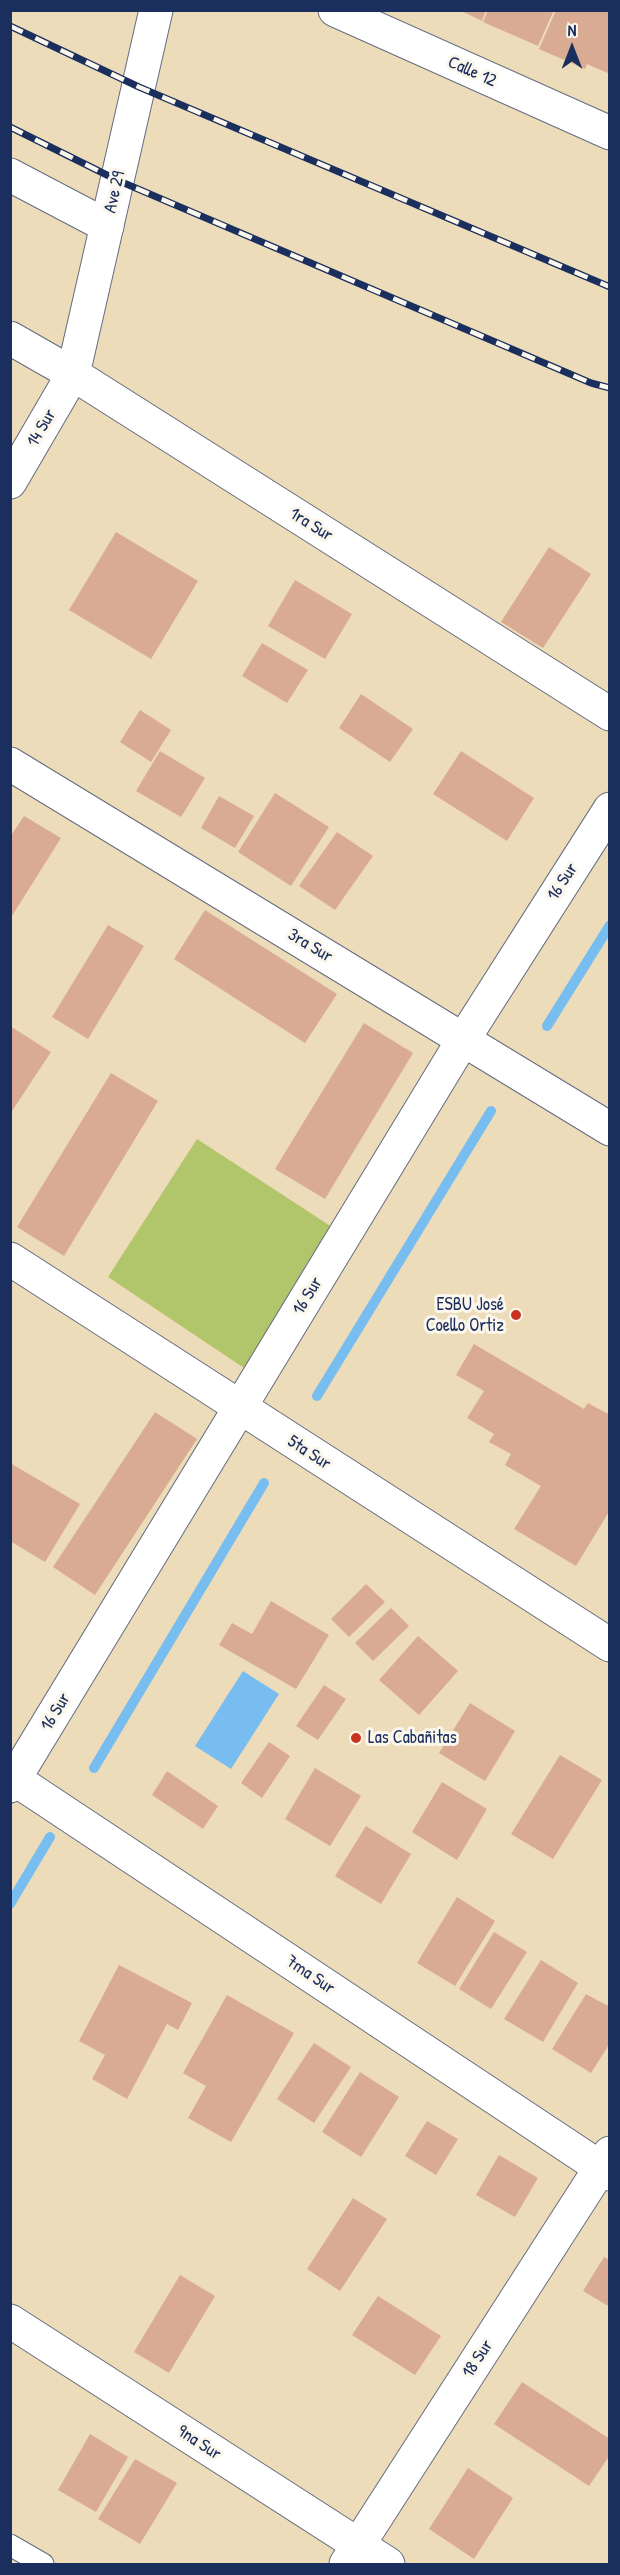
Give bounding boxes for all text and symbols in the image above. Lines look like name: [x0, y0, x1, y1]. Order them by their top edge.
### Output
north arrow: [542, 18, 602, 78]
text: N: [568, 19, 576, 41]
street label: Calle 12: [444, 52, 500, 92]
street label: Ave 29: [100, 169, 130, 215]
street label: 14 Sur: [23, 405, 61, 451]
street label: 1ra Sur: [285, 503, 337, 547]
street label: 16 Sur: [543, 859, 583, 905]
street label: 3ra Sur: [284, 924, 336, 968]
street label: 16 Sur: [288, 1273, 328, 1319]
place label: ESBU José Coello Ortiz: [426, 1294, 504, 1336]
marker: ESBU José Coello Ortiz: [509, 1308, 523, 1322]
street label: 5ta Sur: [283, 1431, 335, 1475]
street label: 16 Sur: [36, 1689, 76, 1735]
place label: Las Cabañitas: [368, 1727, 457, 1749]
marker: Las Cabañitas: [349, 1731, 363, 1745]
street label: 7ma Sur: [281, 1951, 339, 1999]
street label: 18 Sur: [458, 2336, 498, 2382]
street label: 9na Sur: [173, 2421, 225, 2465]

